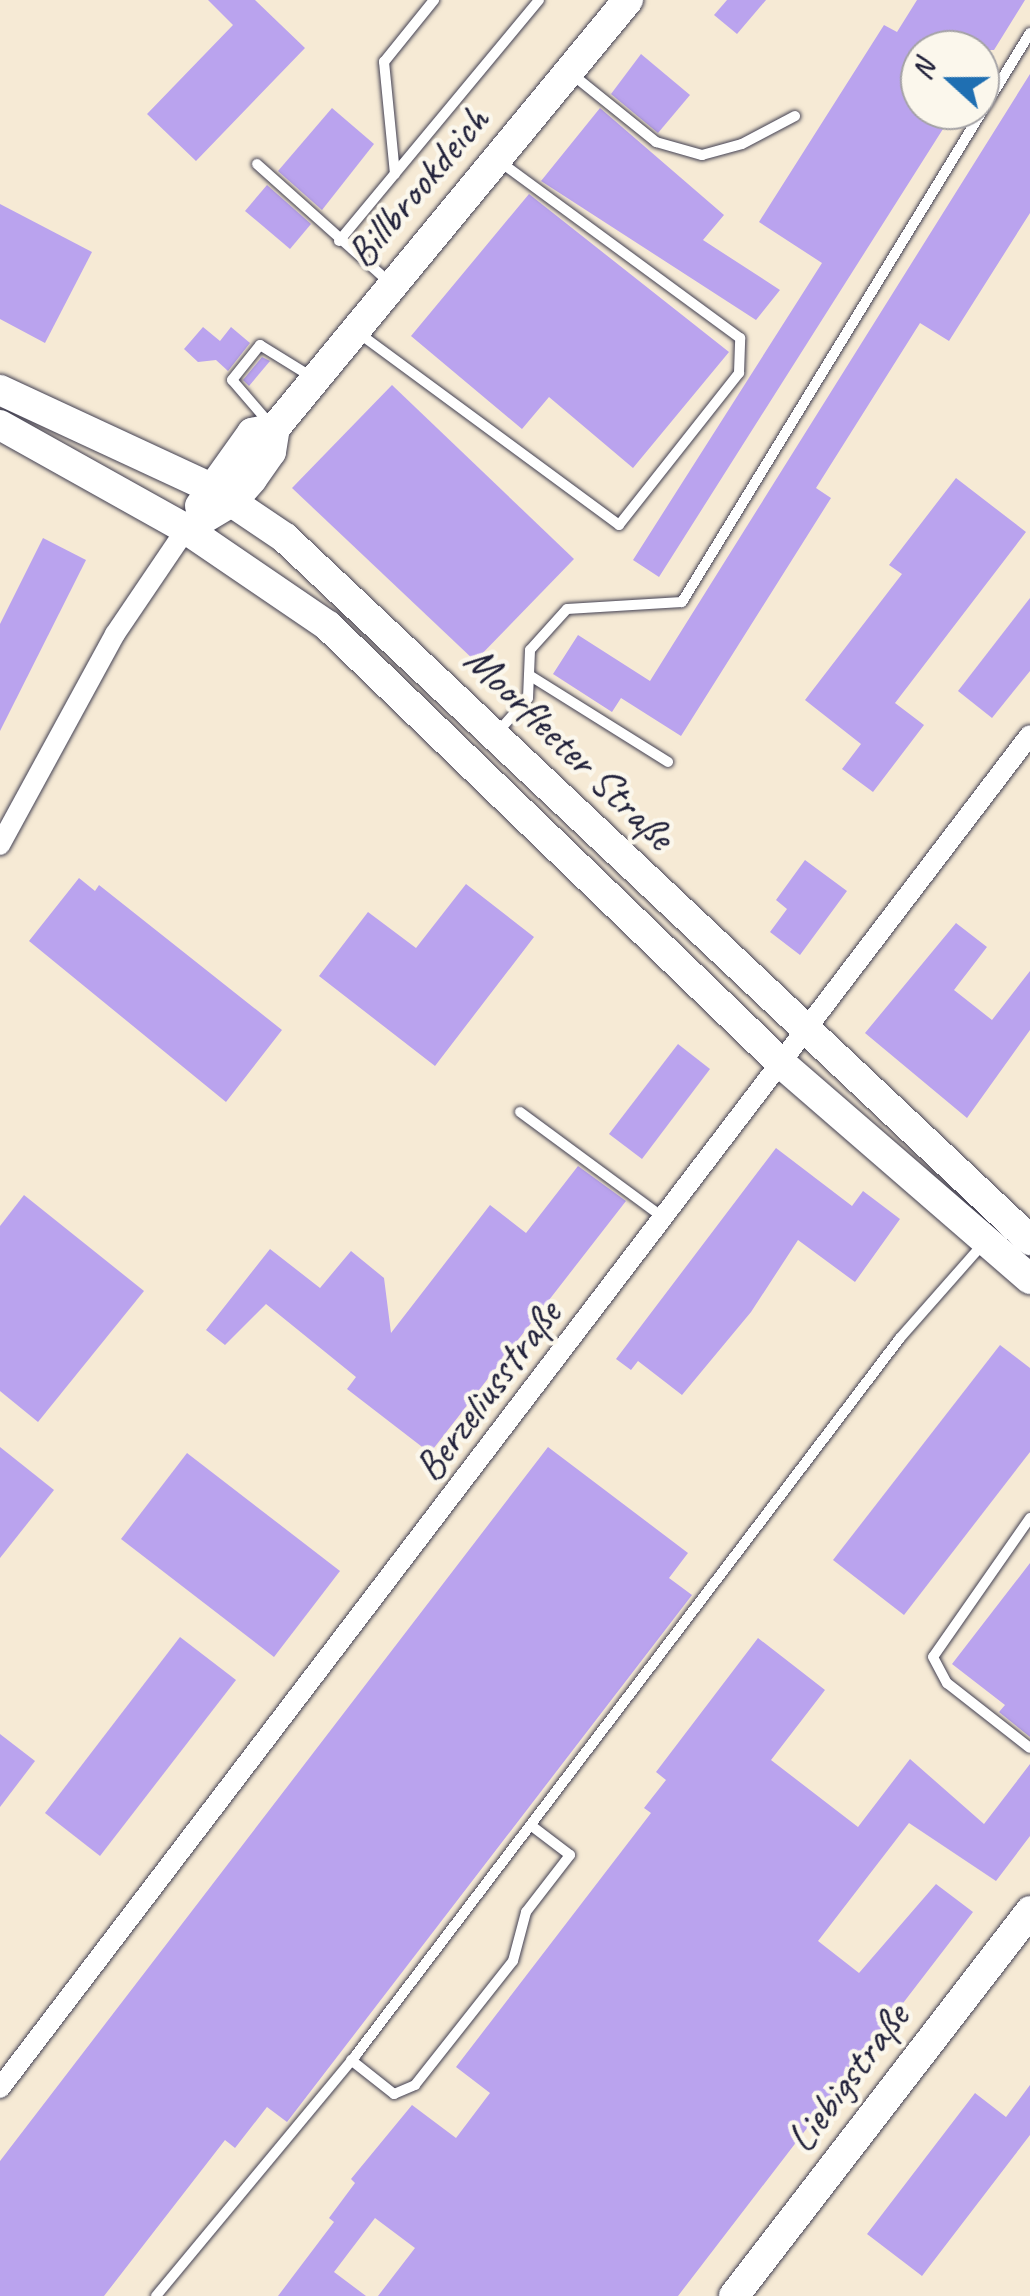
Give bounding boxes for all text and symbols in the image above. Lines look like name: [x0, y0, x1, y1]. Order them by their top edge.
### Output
north arrow: [900, 30, 1000, 130]
text: N: [904, 55, 943, 84]
street label: Billbrookdeich: [336, 96, 500, 278]
street label: Moorfleeter Straße: [453, 635, 685, 861]
street label: Berzeliusstraße: [404, 1291, 572, 1491]
street label: Liebigstraße: [776, 1994, 920, 2162]

